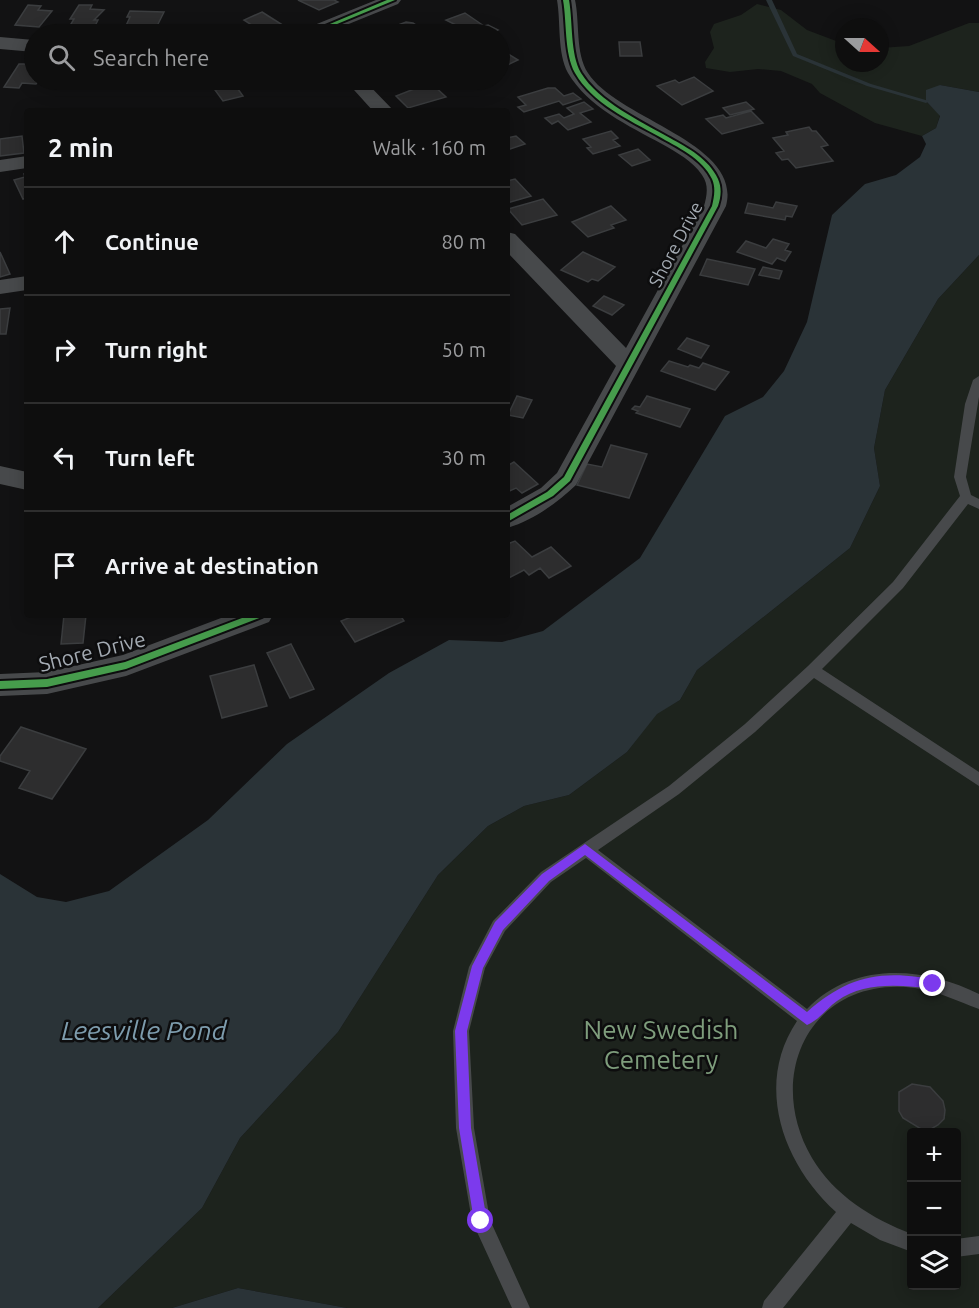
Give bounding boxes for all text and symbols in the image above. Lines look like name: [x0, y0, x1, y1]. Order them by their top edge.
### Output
north arrow: [835, 18, 889, 72]
search box: [24, 24, 510, 90]
icon: search: [45, 41, 78, 74]
text: Search here: [93, 45, 209, 70]
text: 2 min: [48, 133, 114, 162]
text: Walk · 160 m: [373, 136, 486, 159]
street label: Shore Drive: [644, 198, 706, 290]
icon: ahead: [48, 225, 81, 258]
text: Continue: [105, 229, 199, 254]
text: 80 m: [442, 230, 486, 253]
icon: right: [48, 333, 81, 366]
text: Turn right: [105, 337, 207, 362]
text: 50 m: [442, 338, 486, 361]
icon: left: [48, 441, 81, 474]
text: Turn left: [105, 445, 195, 470]
text: 30 m: [442, 446, 486, 469]
icon: arrive: [48, 549, 81, 582]
text: Arrive at destination: [105, 553, 319, 578]
street label: Shore Drive: [36, 626, 148, 676]
route end: [919, 970, 945, 996]
water label: Leesville Pond: [61, 1015, 228, 1045]
park label: New Swedish Cemetery: [584, 1015, 738, 1074]
map controls: [907, 1128, 961, 1290]
button: +: [907, 1128, 961, 1182]
button: −: [907, 1182, 961, 1236]
route start: [467, 1207, 493, 1233]
button: layers: [907, 1236, 961, 1290]

